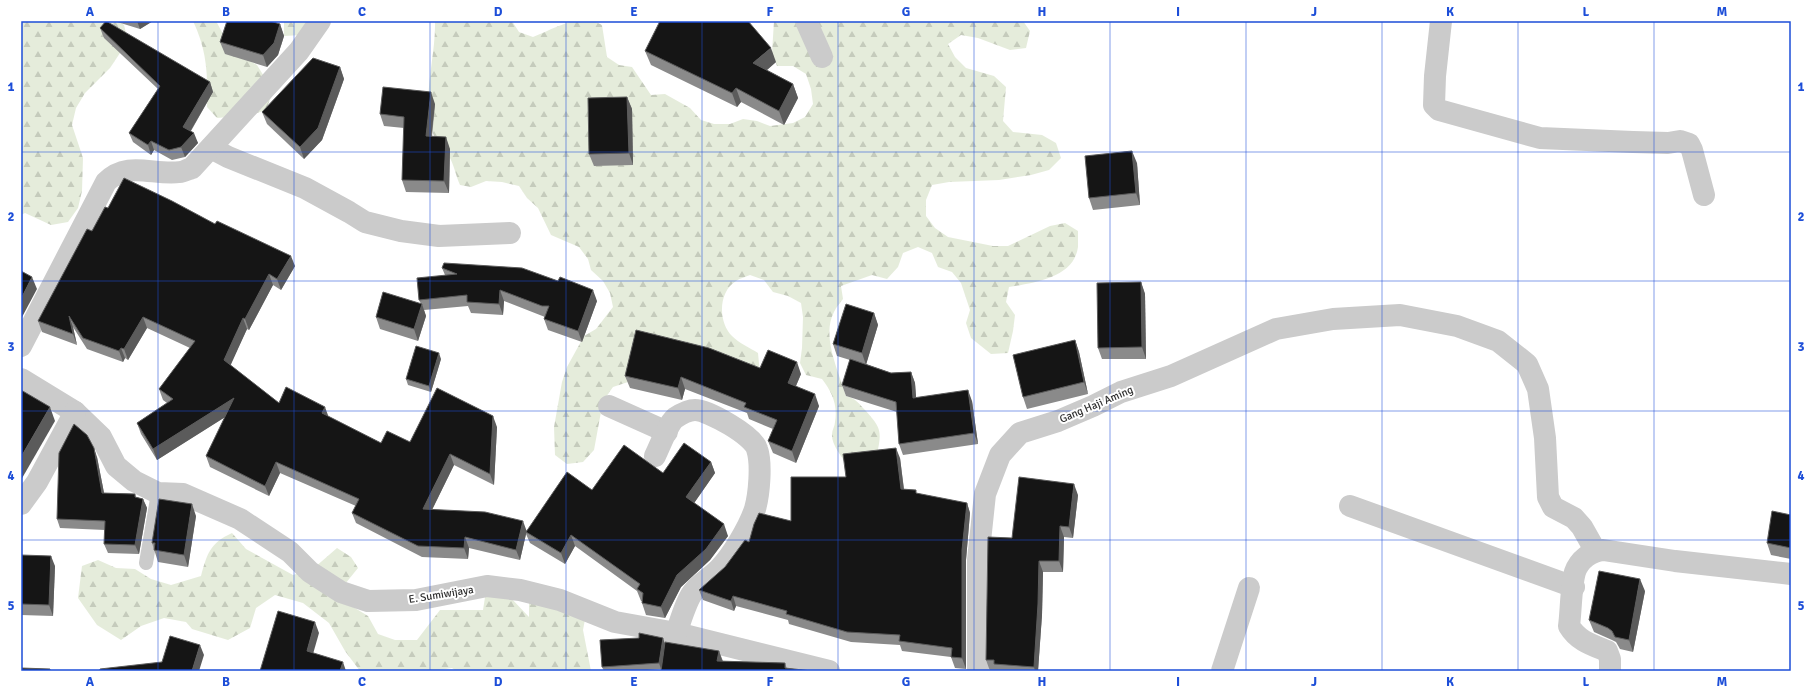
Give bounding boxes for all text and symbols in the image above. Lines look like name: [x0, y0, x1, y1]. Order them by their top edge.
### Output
text: A: [86, 4, 95, 20]
text: B: [222, 4, 230, 20]
text: C: [358, 4, 366, 20]
text: D: [494, 4, 503, 20]
text: E: [630, 4, 638, 20]
text: F: [767, 4, 774, 20]
text: G: [902, 4, 910, 20]
text: H: [1038, 4, 1046, 20]
text: I: [1176, 4, 1180, 20]
text: J: [1311, 4, 1317, 20]
text: K: [1446, 4, 1454, 20]
text: L: [1583, 4, 1590, 20]
text: M: [1717, 4, 1728, 20]
text: 1: [7, 79, 15, 95]
text: 1: [1797, 79, 1805, 95]
text: 2: [7, 209, 15, 225]
text: 2: [1797, 209, 1805, 225]
text: 3: [7, 339, 15, 355]
text: 3: [1797, 339, 1805, 355]
street label: Gang Haji Aming: [1057, 383, 1135, 426]
text: 4: [7, 468, 15, 484]
text: 4: [1797, 468, 1805, 484]
street label: E. Sumiwijaya: [408, 583, 475, 606]
text: 5: [7, 598, 15, 614]
text: 5: [1797, 598, 1805, 614]
text: A: [86, 674, 95, 690]
text: B: [222, 674, 230, 690]
text: C: [358, 674, 366, 690]
text: D: [494, 674, 503, 690]
text: E: [630, 674, 638, 690]
text: F: [767, 674, 774, 690]
text: G: [902, 674, 910, 690]
text: H: [1038, 674, 1046, 690]
text: I: [1176, 674, 1180, 690]
text: J: [1311, 674, 1317, 690]
text: K: [1446, 674, 1454, 690]
text: L: [1583, 674, 1590, 690]
text: M: [1717, 674, 1728, 690]

